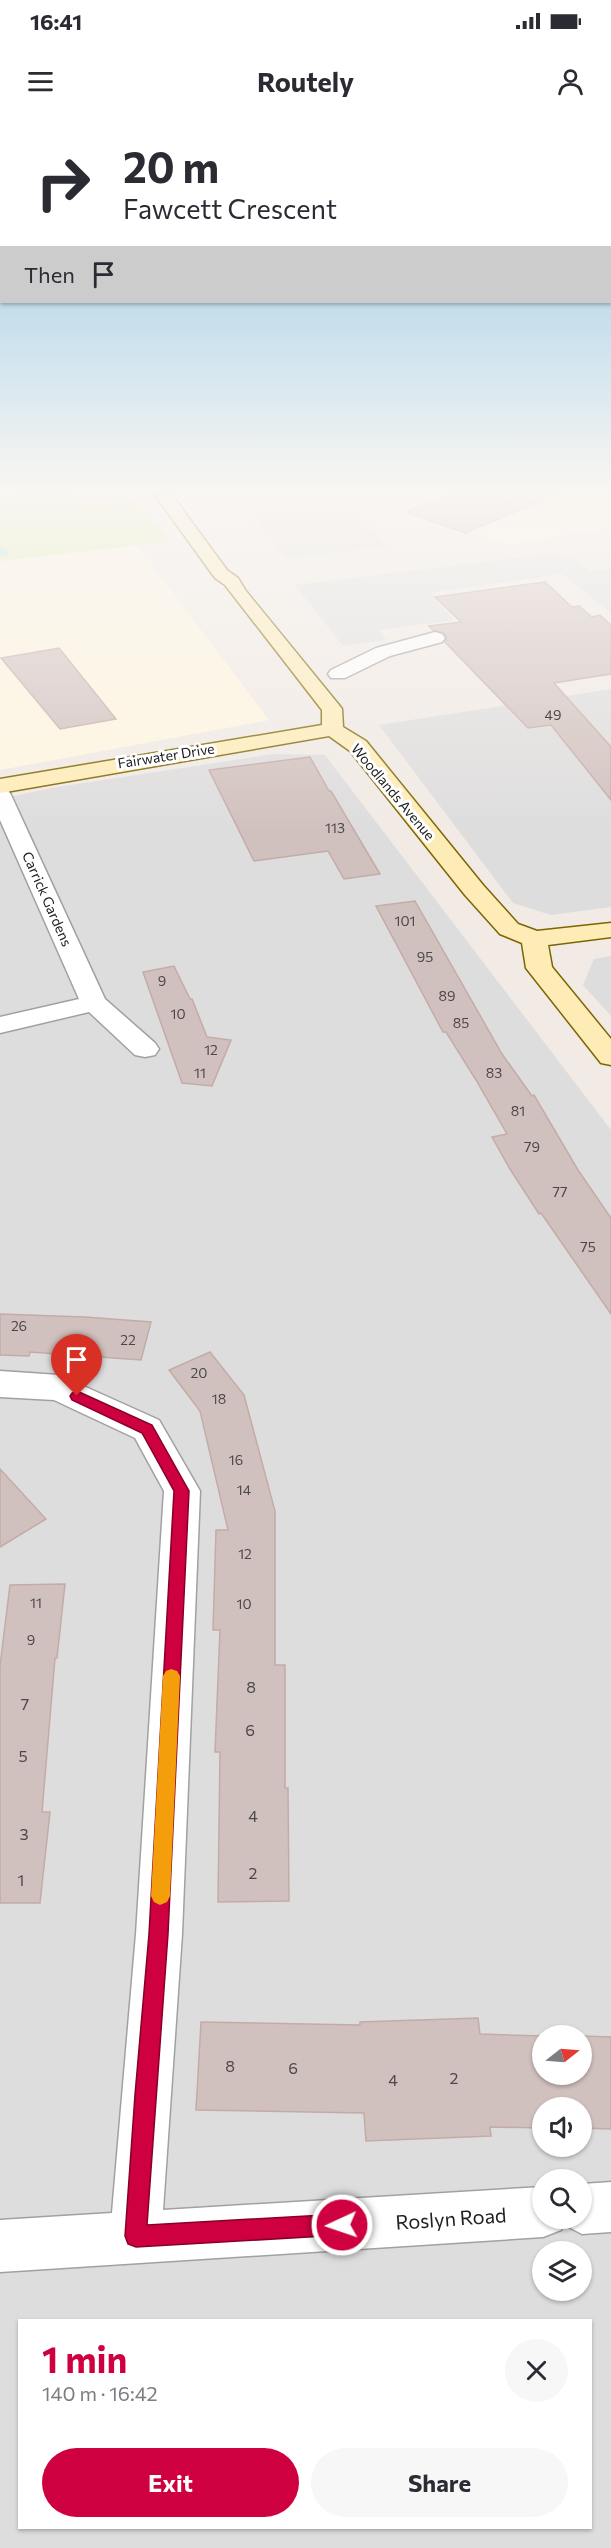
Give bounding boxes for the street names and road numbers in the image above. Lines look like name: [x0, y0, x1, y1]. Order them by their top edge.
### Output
street label: Fairwater Drive: [116, 739, 216, 772]
street label: Woodlands Avenue: [348, 740, 439, 843]
street label: Carrick Gardens: [19, 849, 76, 949]
street label: Roslyn Road: [395, 2202, 507, 2234]

